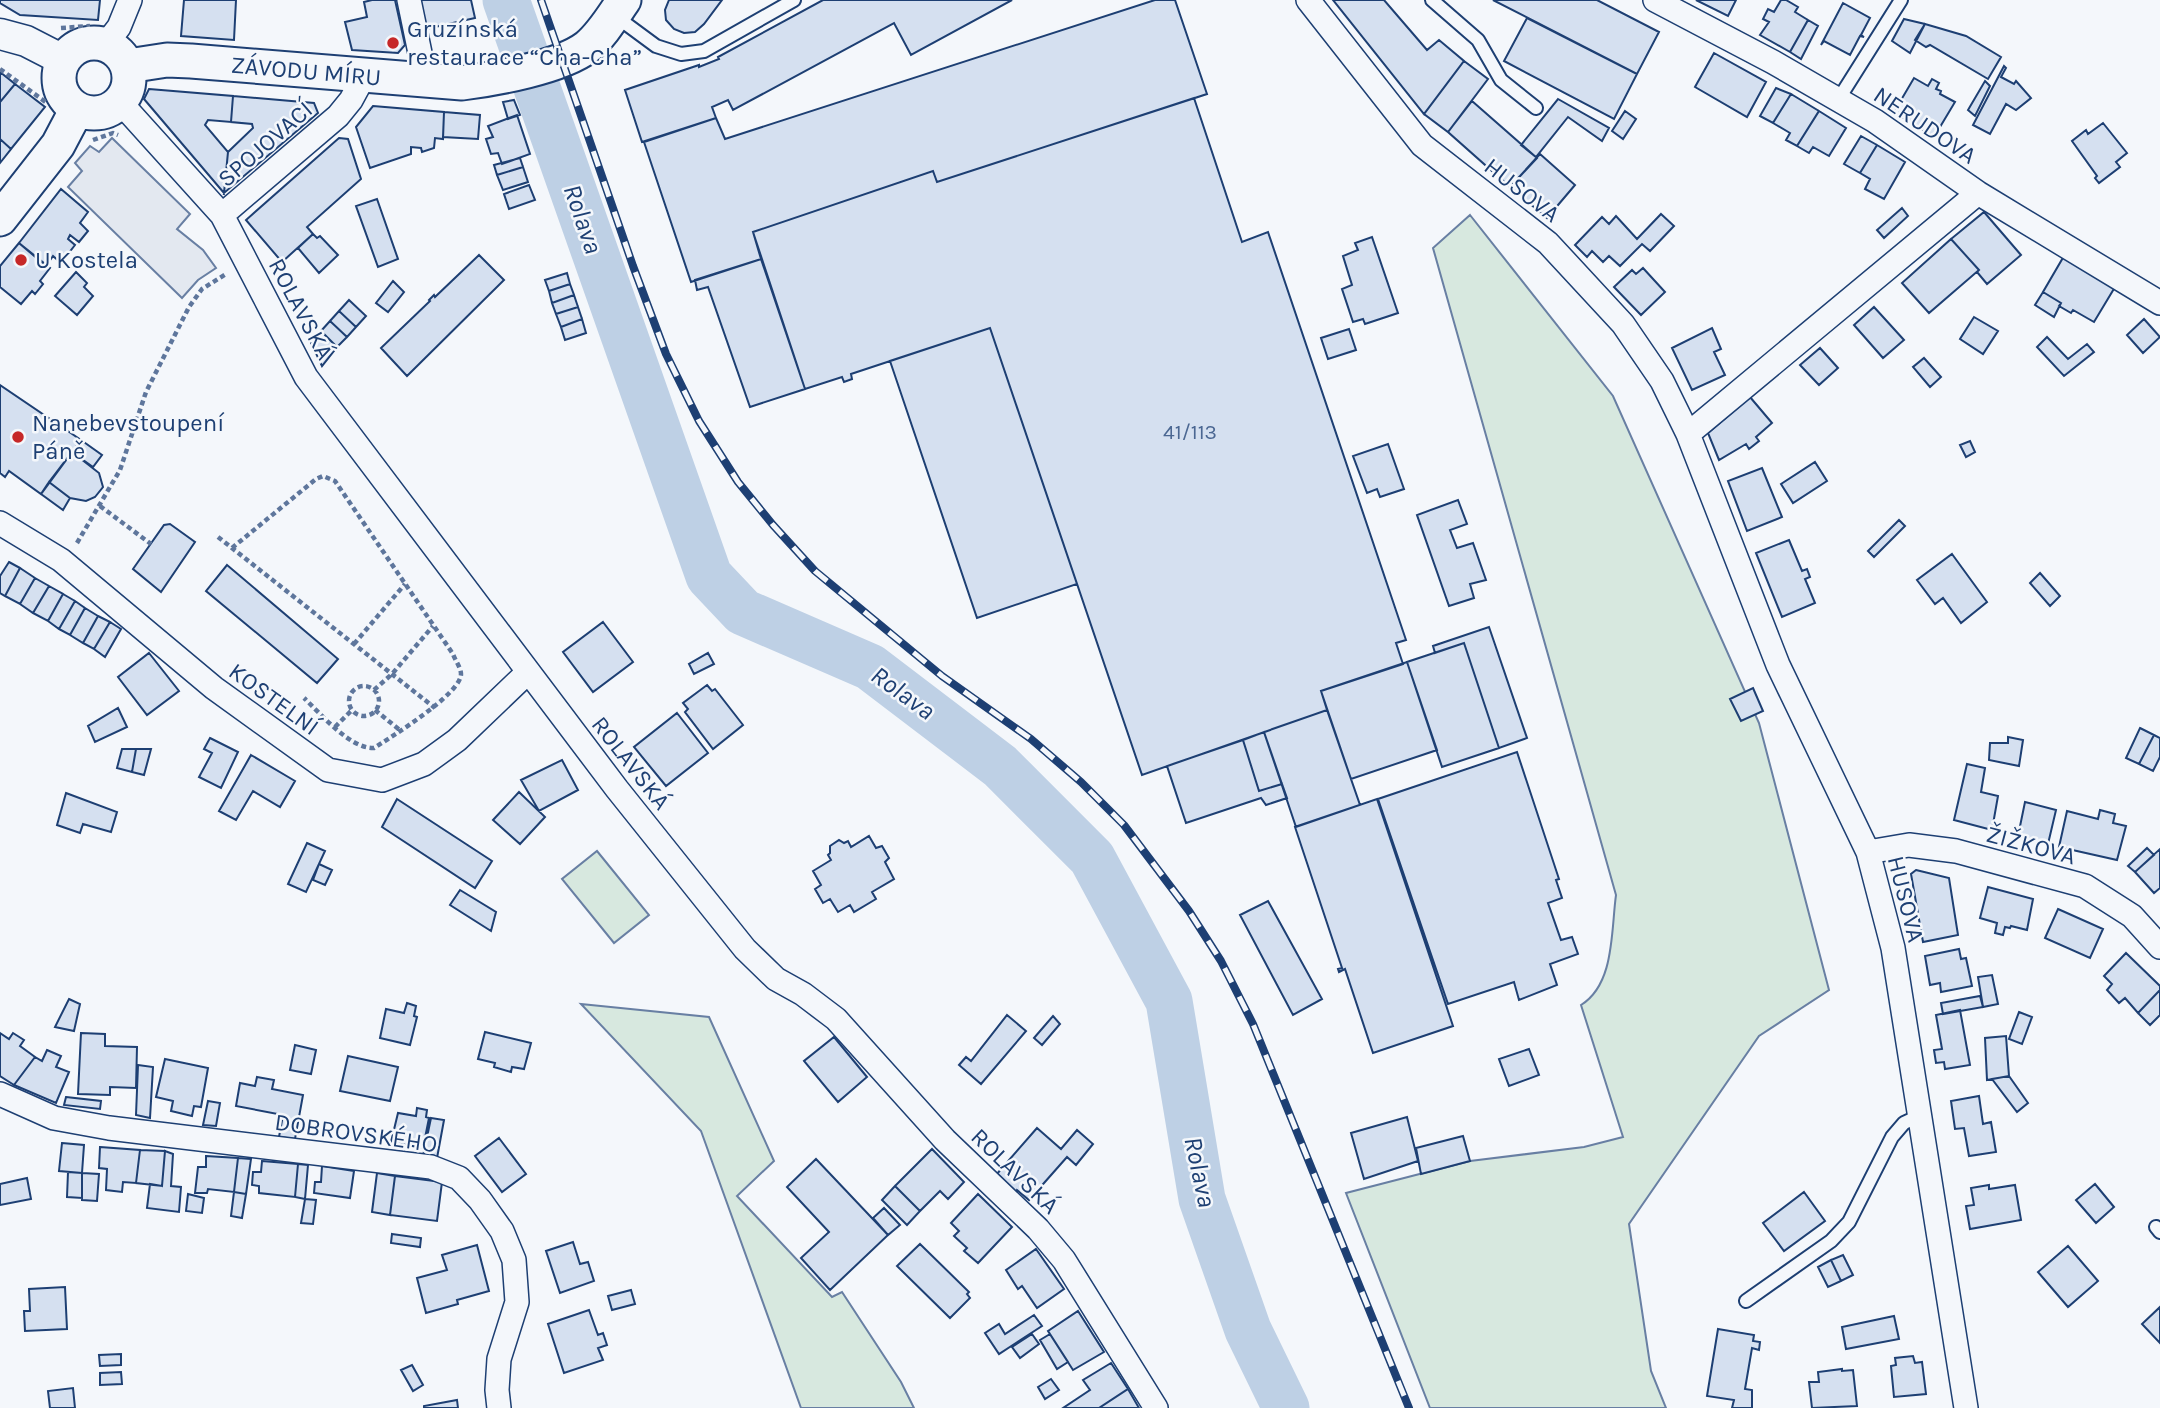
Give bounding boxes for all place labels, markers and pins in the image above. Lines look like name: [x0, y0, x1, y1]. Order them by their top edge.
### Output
place label: Gruzínská restaurace “Cha-Cha”: [407, 15, 642, 71]
marker: Gruzínská restaurace “Cha-Cha”: [385, 35, 401, 51]
place label: U Kostela: [35, 246, 138, 274]
marker: U Kostela: [13, 252, 29, 268]
place label: Nanebevstoupení Páně: [32, 409, 225, 465]
marker: Nanebevstoupení Páně: [10, 429, 26, 445]

